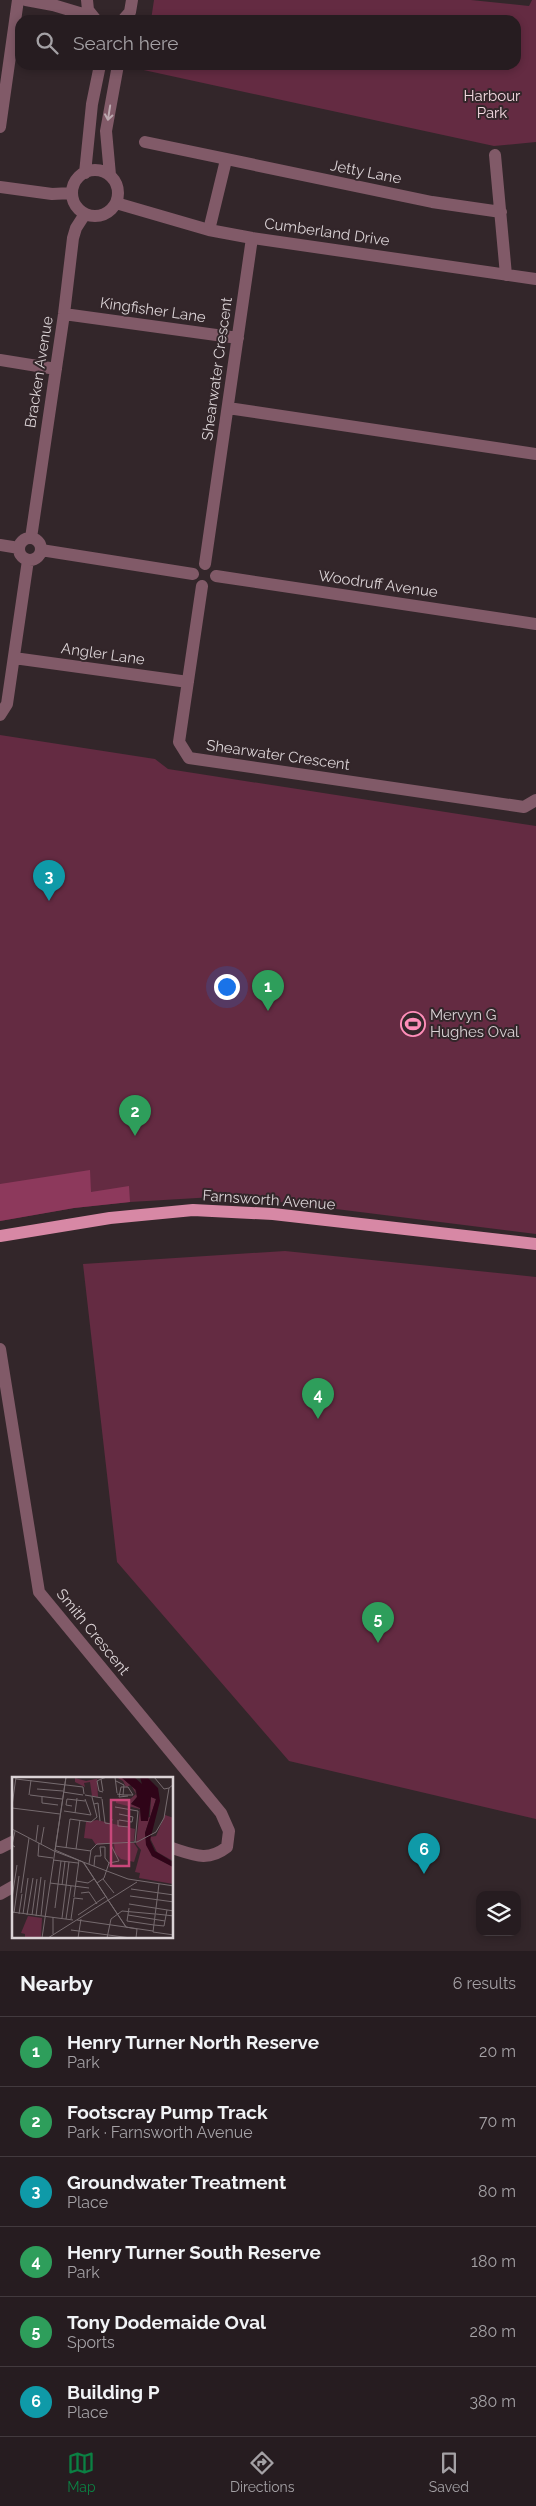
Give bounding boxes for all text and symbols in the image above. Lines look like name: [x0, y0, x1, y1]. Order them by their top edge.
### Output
search box: [15, 15, 521, 70]
icon: search: [33, 29, 61, 57]
text: Search here: [73, 32, 179, 54]
park label: Harbour Park: [464, 87, 521, 122]
one-way arrow: [104, 104, 114, 120]
street label: Jetty Lane: [329, 156, 403, 188]
street label: Cumberland Drive: [263, 214, 391, 250]
street label: Kingfisher Lane: [99, 294, 207, 326]
street label: Shearwater Crescent: [198, 296, 236, 442]
street label: Bracken Avenue: [21, 315, 57, 429]
street label: Woodruff Avenue: [317, 567, 439, 601]
street label: Angler Lane: [60, 639, 146, 669]
street label: Shearwater Crescent: [205, 736, 351, 774]
pin: 3: [33, 860, 65, 901]
pin: 1: [252, 970, 284, 1011]
your location: [214, 974, 240, 1000]
place label: Mervyn G Hughes Oval: [430, 1006, 520, 1041]
sports icon: Mervyn G Hughes Oval: [400, 1011, 426, 1037]
pin: 2: [119, 1095, 151, 1136]
street label: Farnsworth Avenue: [202, 1186, 336, 1214]
pin: 4: [302, 1378, 334, 1419]
street label: Smith Crescent: [53, 1585, 133, 1679]
pin: 5: [362, 1602, 394, 1643]
inset map: [12, 1777, 174, 1938]
pin: 6: [408, 1833, 440, 1874]
map controls: [476, 1891, 521, 1936]
button: layers: [476, 1891, 521, 1936]
text: Nearby: [20, 1971, 93, 1996]
text: 6 results: [453, 1974, 516, 1993]
text: Henry Turner North Reserve: [67, 2031, 319, 2053]
text: 1: [32, 2042, 40, 2061]
text: 20 m: [479, 2042, 516, 2061]
text: Park: [67, 2053, 100, 2072]
text: Footscray Pump Track: [67, 2101, 268, 2123]
text: 2: [31, 2112, 41, 2131]
text: 70 m: [479, 2112, 516, 2131]
text: Park · Farnsworth Avenue: [67, 2123, 253, 2142]
text: Groundwater Treatment: [67, 2171, 286, 2193]
text: 3: [32, 2182, 40, 2201]
text: 80 m: [478, 2182, 516, 2201]
text: Place: [67, 2193, 108, 2212]
text: Henry Turner South Reserve: [67, 2241, 321, 2263]
text: 4: [31, 2252, 41, 2271]
text: 180 m: [471, 2252, 516, 2271]
text: Park: [67, 2263, 100, 2282]
text: Tony Dodemaide Oval: [67, 2311, 266, 2333]
text: 5: [32, 2322, 40, 2341]
text: 280 m: [470, 2322, 516, 2341]
text: Sports: [67, 2333, 115, 2352]
text: Building P: [67, 2381, 160, 2403]
text: 6: [31, 2392, 41, 2411]
text: 380 m: [469, 2392, 516, 2411]
text: Place: [67, 2403, 108, 2422]
tab: Map: [67, 2449, 96, 2495]
tab: Directions: [230, 2449, 295, 2495]
tab: Saved: [429, 2449, 469, 2495]

